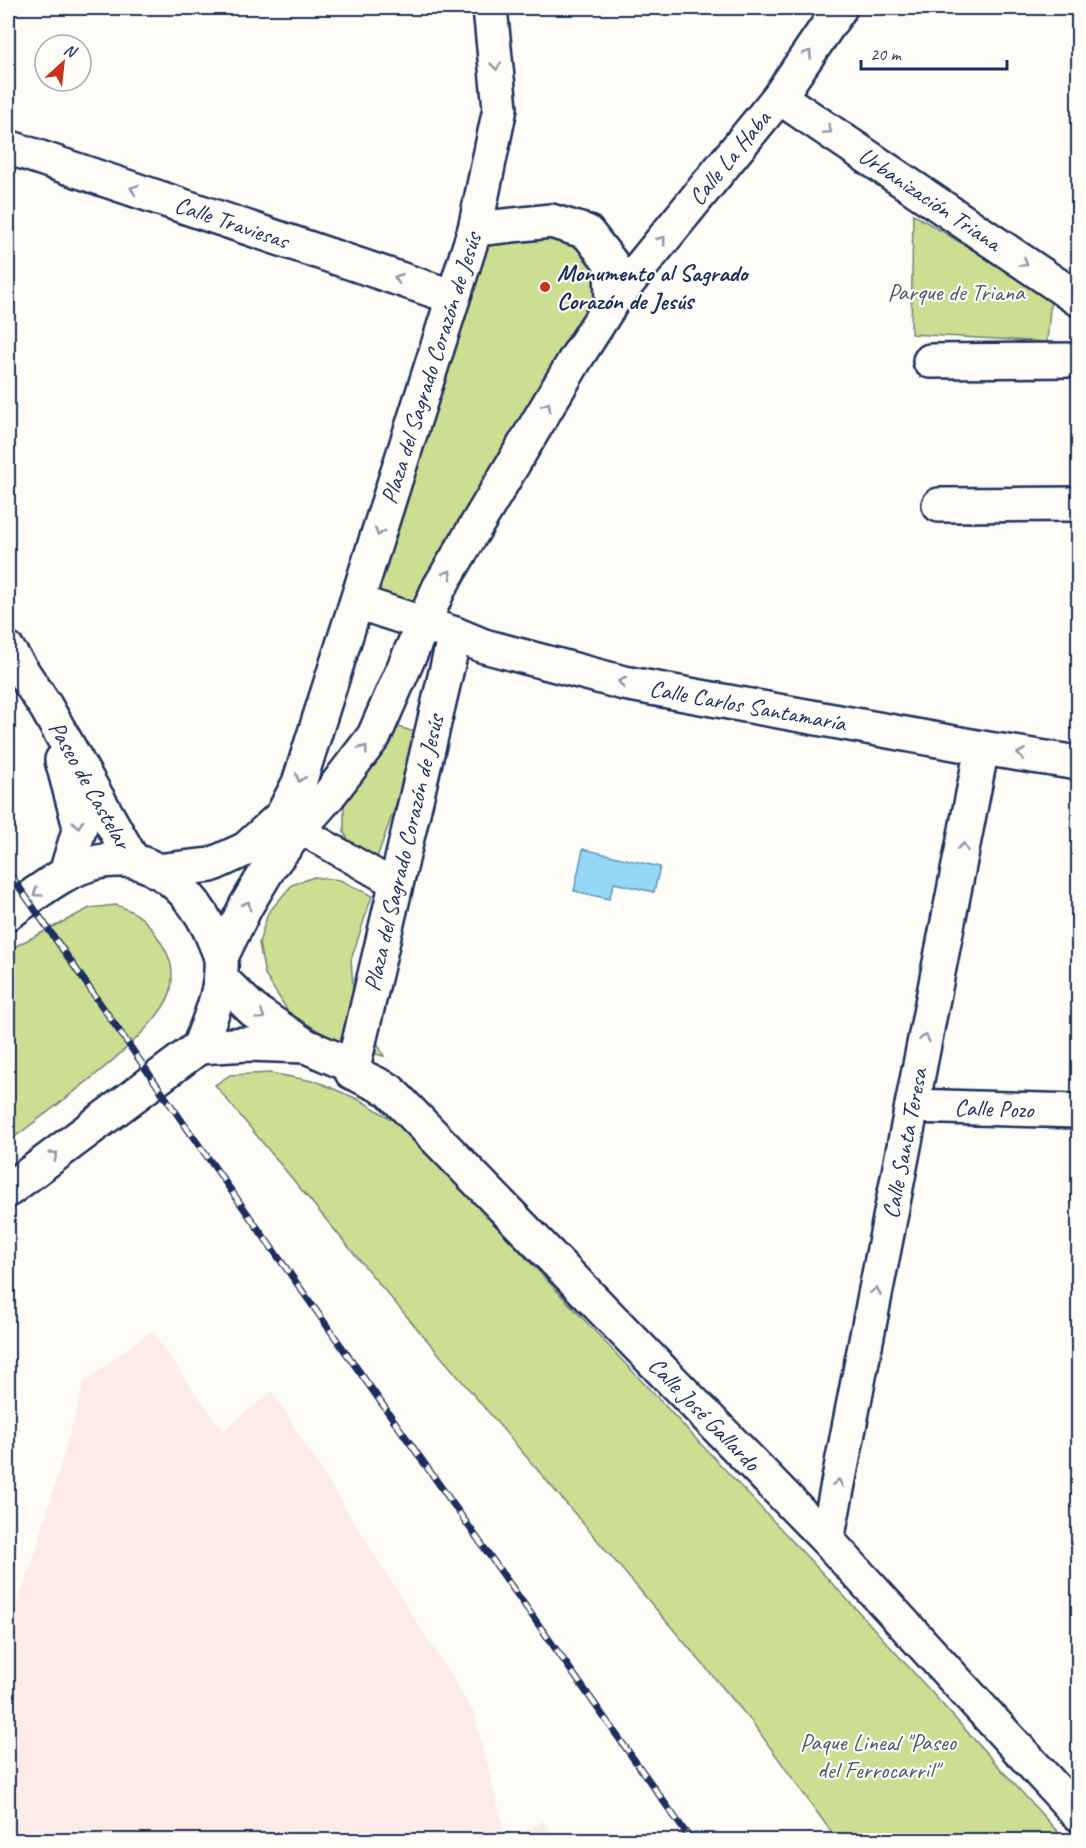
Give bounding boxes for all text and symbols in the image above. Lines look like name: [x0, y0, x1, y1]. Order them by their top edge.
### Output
north arrow: [33, 33, 93, 93]
scale bar: [861, 33, 1006, 71]
text: N: [60, 39, 81, 63]
text: 20 m: [870, 43, 903, 65]
one-way arrow: [801, 50, 813, 60]
one-way arrow: [489, 61, 502, 70]
street label: Calle La Haba: [682, 103, 778, 211]
one-way arrow: [821, 123, 832, 134]
street label: Urbanización Triana: [853, 140, 1009, 259]
one-way arrow: [129, 184, 140, 197]
street label: Calle Traviesas: [171, 189, 294, 256]
street label: Plaza del Sagrado Corazón de Jesús: [374, 226, 489, 508]
one-way arrow: [655, 236, 666, 247]
one-way arrow: [1018, 255, 1029, 266]
place label: Monumento al Sagrado Corazón de Jesús: [557, 258, 750, 316]
one-way arrow: [393, 273, 404, 286]
park label: Parque de Triana: [887, 277, 1026, 307]
marker: Monumento al Sagrado Corazón de Jesús: [538, 280, 552, 294]
one-way arrow: [540, 402, 552, 412]
one-way arrow: [374, 526, 386, 537]
one-way arrow: [440, 570, 452, 580]
street label: Calle Carlos Santamaría: [647, 673, 850, 738]
one-way arrow: [617, 676, 627, 689]
street label: Plaza del Sagrado Corazón de Jesús: [357, 709, 451, 994]
street label: Paseo de Castelar: [42, 716, 139, 856]
one-way arrow: [357, 745, 368, 756]
one-way arrow: [1016, 748, 1026, 761]
one-way arrow: [295, 772, 308, 783]
one-way arrow: [71, 820, 84, 829]
one-way arrow: [956, 842, 969, 852]
one-way arrow: [33, 886, 44, 897]
one-way arrow: [240, 900, 251, 911]
one-way arrow: [255, 1008, 265, 1020]
one-way arrow: [918, 1033, 931, 1043]
street label: Calle Santa Teresa: [875, 1064, 934, 1221]
street label: Calle Pozo: [954, 1092, 1035, 1125]
one-way arrow: [48, 1151, 59, 1162]
one-way arrow: [869, 1287, 882, 1297]
street label: Calle José Gallardo: [642, 1351, 768, 1478]
one-way arrow: [831, 1478, 844, 1488]
park label: Paque Lineal "Paseo del Ferrocarril": [800, 1727, 958, 1785]

